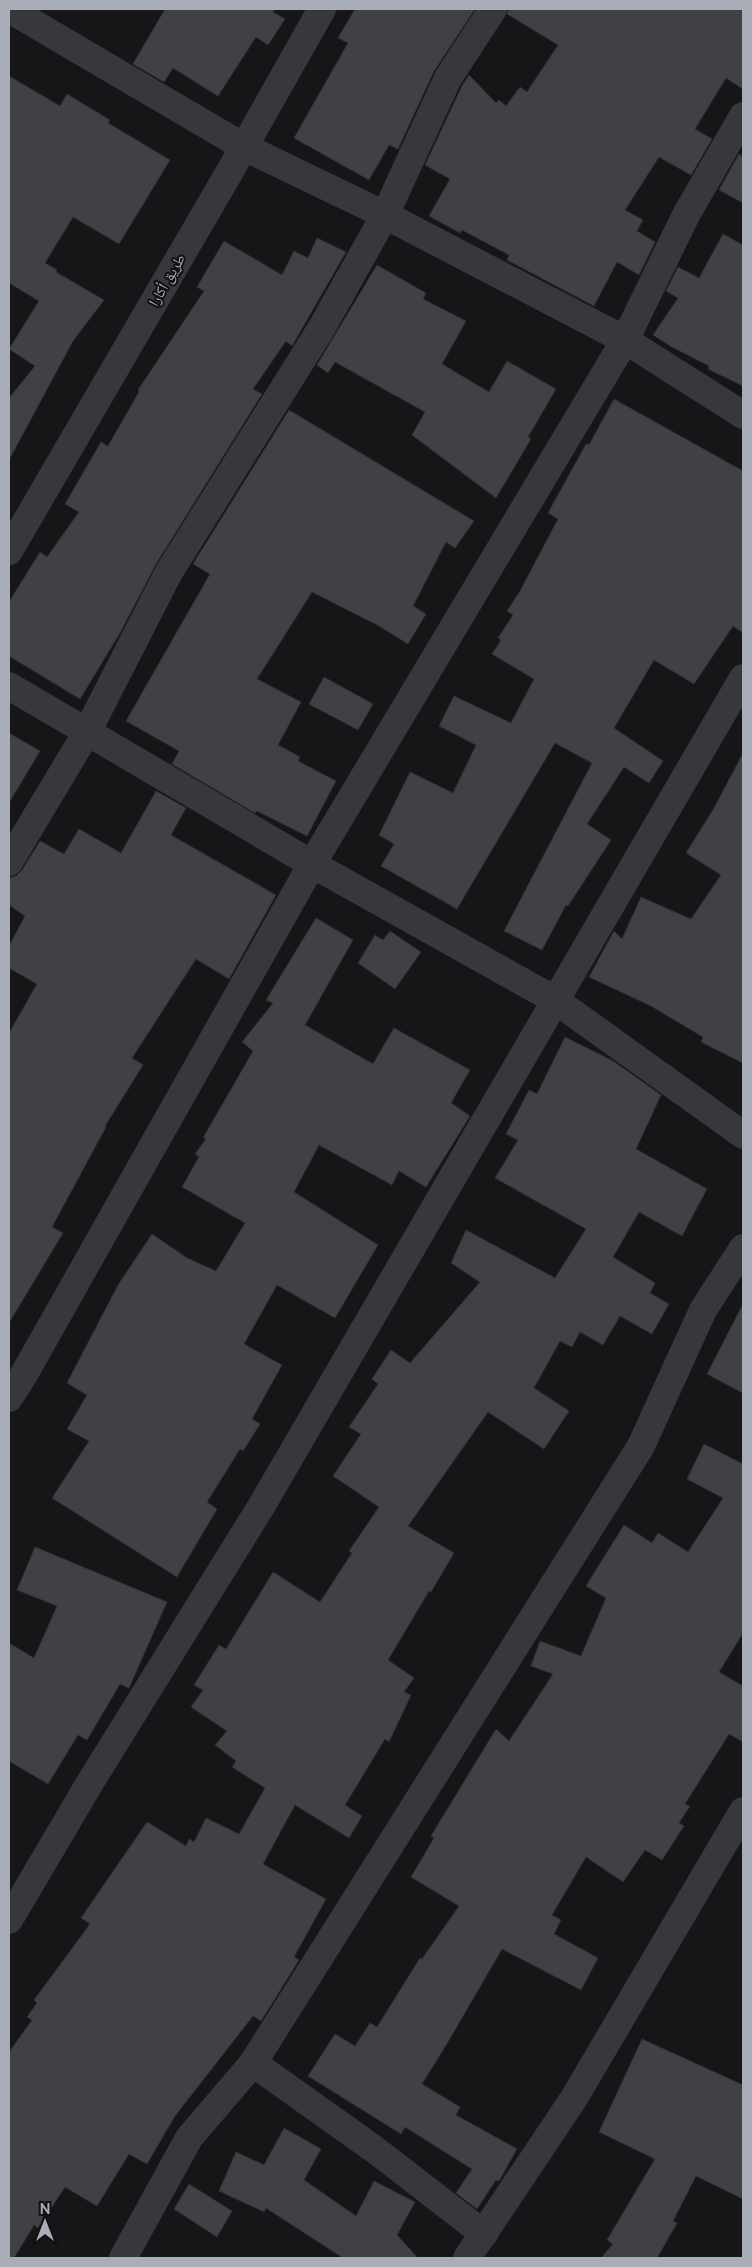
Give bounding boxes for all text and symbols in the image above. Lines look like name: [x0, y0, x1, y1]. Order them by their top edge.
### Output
street label: طريق أكارا: [145, 251, 190, 310]
north arrow: [20, 2197, 70, 2247]
text: N: [40, 2201, 50, 2217]

